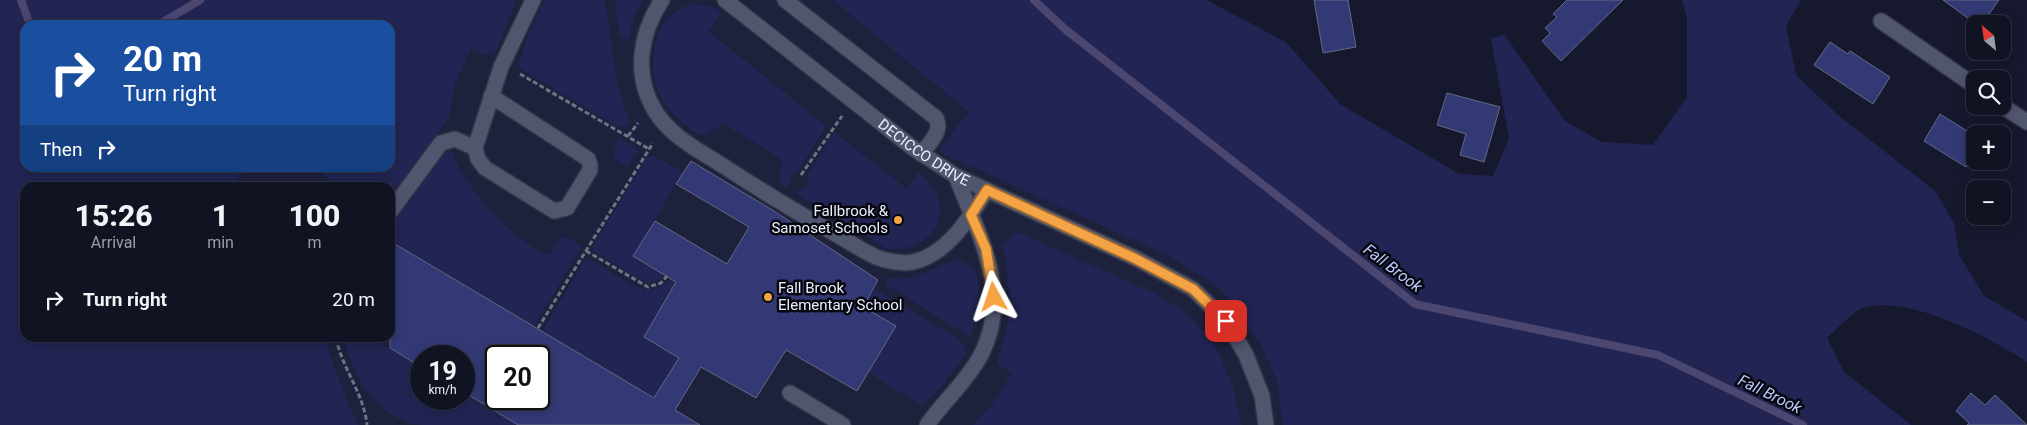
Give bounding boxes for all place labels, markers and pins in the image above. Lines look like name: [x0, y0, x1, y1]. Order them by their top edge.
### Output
place label: Fallbrook & Samoset Schools: [771, 202, 889, 237]
marker: Fallbrook & Samoset Schools: [892, 214, 904, 226]
place label: Fall Brook Elementary School: [778, 279, 902, 314]
marker: Fall Brook Elementary School: [762, 291, 774, 303]
pin: [1205, 300, 1247, 342]

